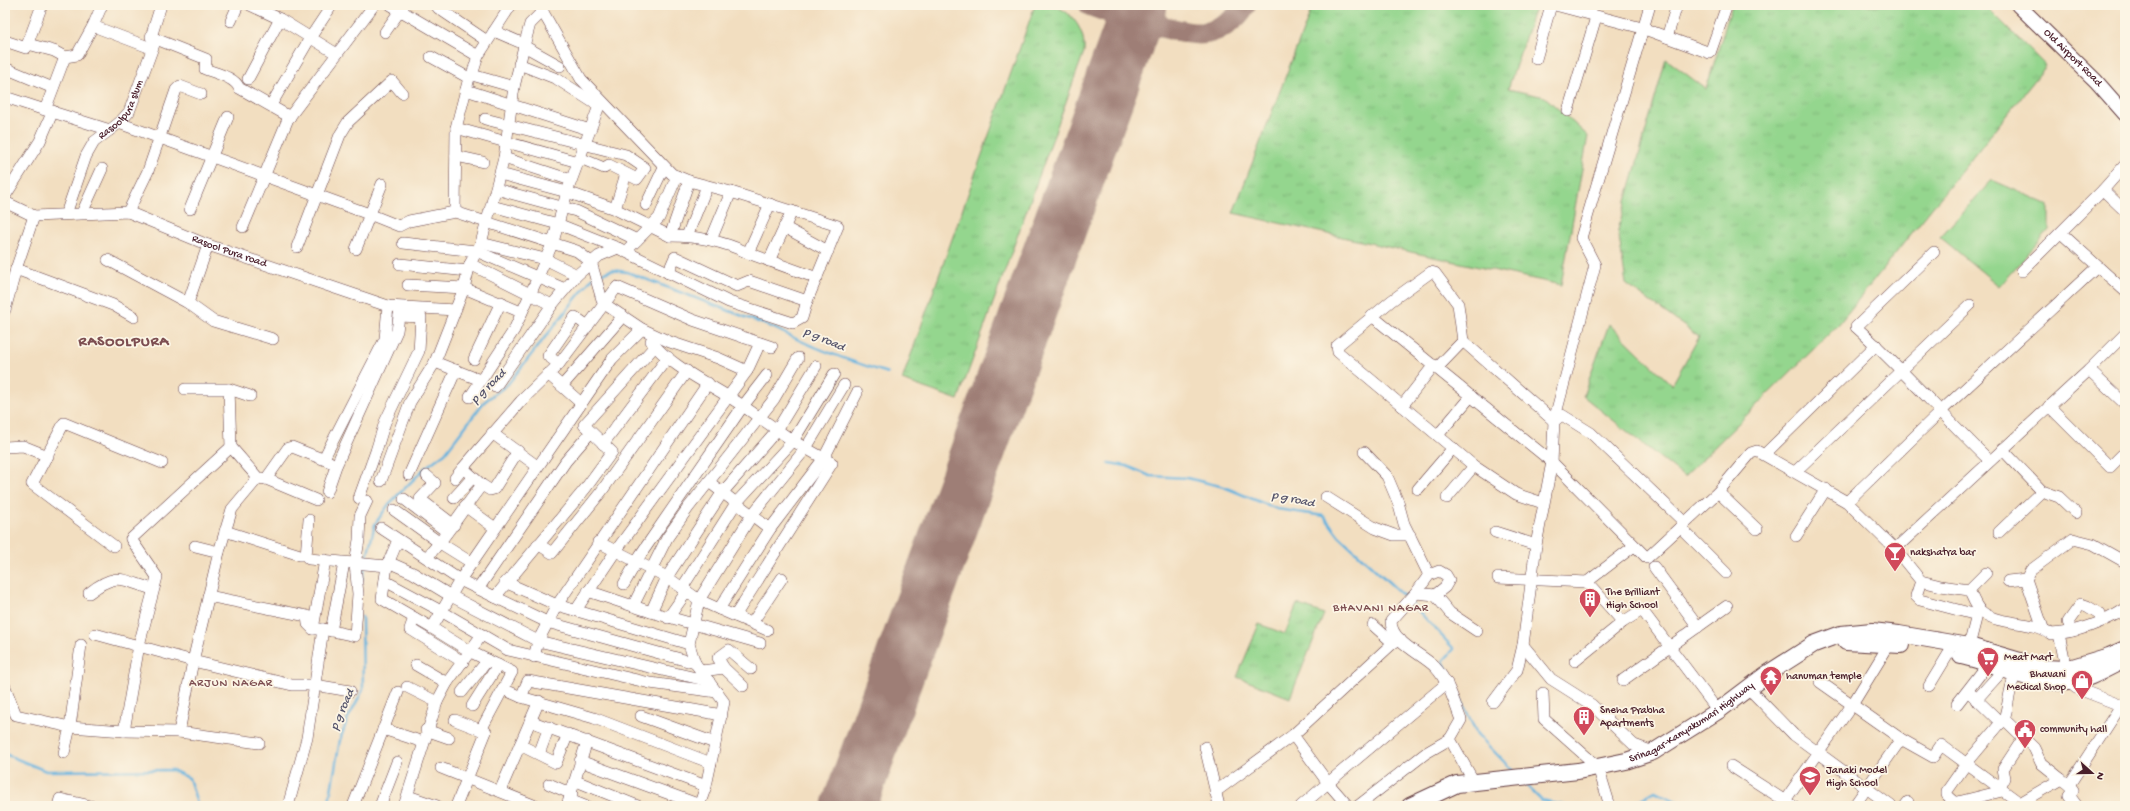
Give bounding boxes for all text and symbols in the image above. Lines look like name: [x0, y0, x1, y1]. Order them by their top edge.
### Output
street label: Old Airport Road: [2041, 27, 2105, 90]
street label: Rasoolpura slum: [96, 78, 146, 142]
street label: Rasool Pura road: [190, 233, 270, 271]
water label: p g road: [802, 325, 848, 356]
district label: RASOOLPURA: [78, 333, 170, 351]
water label: p g road: [469, 366, 511, 407]
water label: p g road: [1271, 489, 1317, 512]
bar icon: nakshatra bar: [1882, 540, 1908, 573]
place label: nakshatra bar: [1910, 547, 1976, 559]
building icon: The Brilliant High School: [1577, 586, 1603, 619]
place label: The Brilliant High School: [1605, 587, 1661, 612]
district label: BHAVANI NAGAR: [1332, 602, 1429, 616]
supermarket icon: Meat Mart: [1975, 645, 2001, 678]
place label: Meat Mart: [2004, 652, 2054, 664]
temple icon: hanuman temple: [1758, 664, 1784, 697]
shop icon: Bhavani Medical Shop: [2069, 668, 2095, 701]
place label: Bhavani Medical Shop: [2007, 669, 2067, 694]
place label: hanuman temple: [1786, 671, 1862, 683]
district label: ARJUN NAGAR: [189, 677, 273, 691]
street label: Srinagar-Kanyakumari Highway: [1628, 680, 1757, 766]
water label: p g road: [328, 686, 359, 732]
building icon: Sneha Prabha Apartments: [1571, 704, 1597, 737]
place label: Sneha Prabha Apartments: [1600, 705, 1665, 730]
public building icon: community hall: [2012, 717, 2038, 750]
place label: community hall: [2040, 724, 2108, 736]
north arrow: [2072, 753, 2112, 793]
school or university icon: Janaki Model High School: [1797, 764, 1823, 797]
place label: Janaki Model High School: [1826, 765, 1888, 790]
text: N: [2093, 770, 2106, 781]

